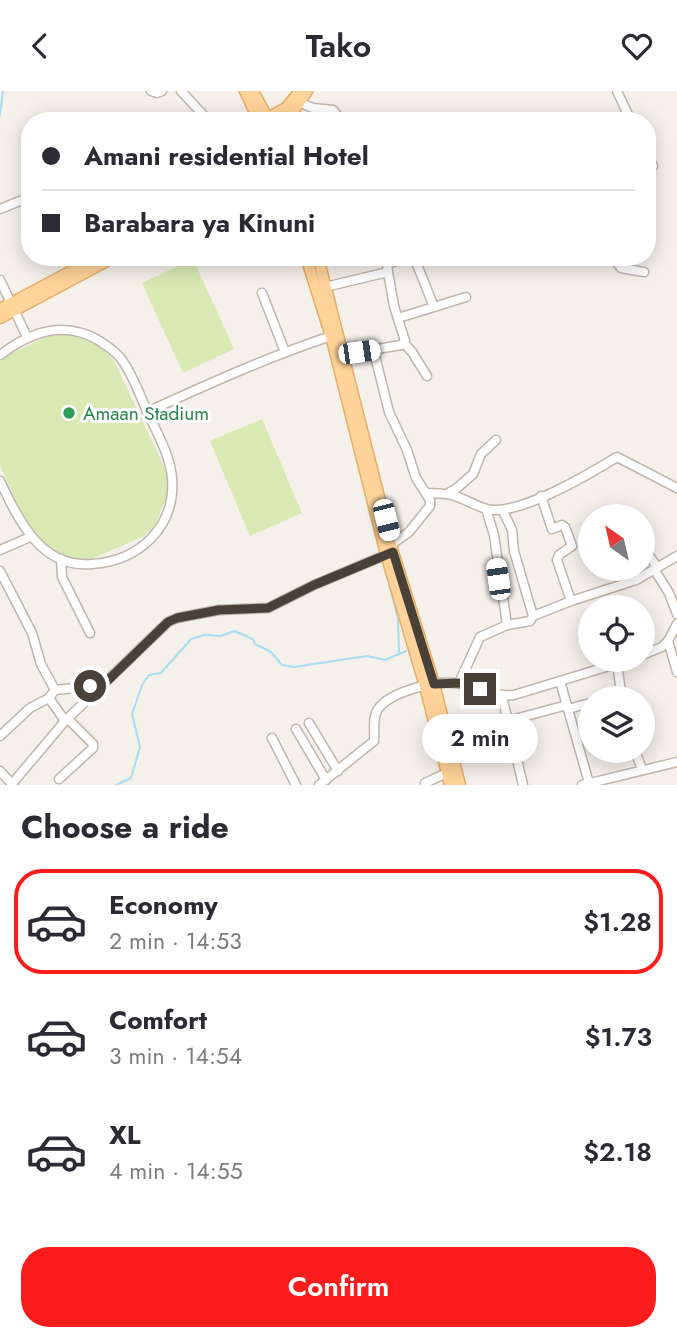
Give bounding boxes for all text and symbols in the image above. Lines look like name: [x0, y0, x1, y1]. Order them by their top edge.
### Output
text: Tako: [306, 23, 371, 69]
icon: back: [21, 27, 59, 65]
icon: heart: [618, 27, 656, 65]
text: Amani residential Hotel: [84, 137, 369, 175]
text: Barabara ya Kinuni: [84, 204, 315, 242]
car: [337, 339, 382, 365]
place label: Amaan Stadium: [83, 400, 209, 427]
marker: Amaan Stadium: [61, 405, 77, 421]
car: [371, 497, 402, 543]
north arrow: [578, 504, 654, 581]
map controls: [578, 504, 655, 763]
car: [485, 557, 512, 601]
button: locate: [578, 595, 655, 672]
route start: [74, 670, 106, 702]
route end: [464, 673, 496, 705]
button: layers: [578, 686, 655, 763]
callout: 2 min: [422, 713, 538, 763]
text: 2 min: [450, 721, 510, 755]
text: Choose a ride: [21, 804, 229, 850]
text: Economy: [109, 886, 218, 924]
icon: car: [25, 890, 88, 953]
text: $1.28: [583, 903, 652, 941]
text: 2 min · 14:53: [109, 924, 242, 958]
text: Comfort: [109, 1001, 207, 1039]
icon: car: [25, 1005, 88, 1068]
text: $1.73: [585, 1018, 652, 1056]
text: 3 min · 14:54: [109, 1039, 242, 1073]
text: XL: [109, 1116, 141, 1154]
icon: car: [25, 1120, 88, 1183]
text: $2.18: [583, 1133, 652, 1171]
text: 4 min · 14:55: [109, 1154, 243, 1188]
button: Confirm: [21, 1247, 656, 1327]

